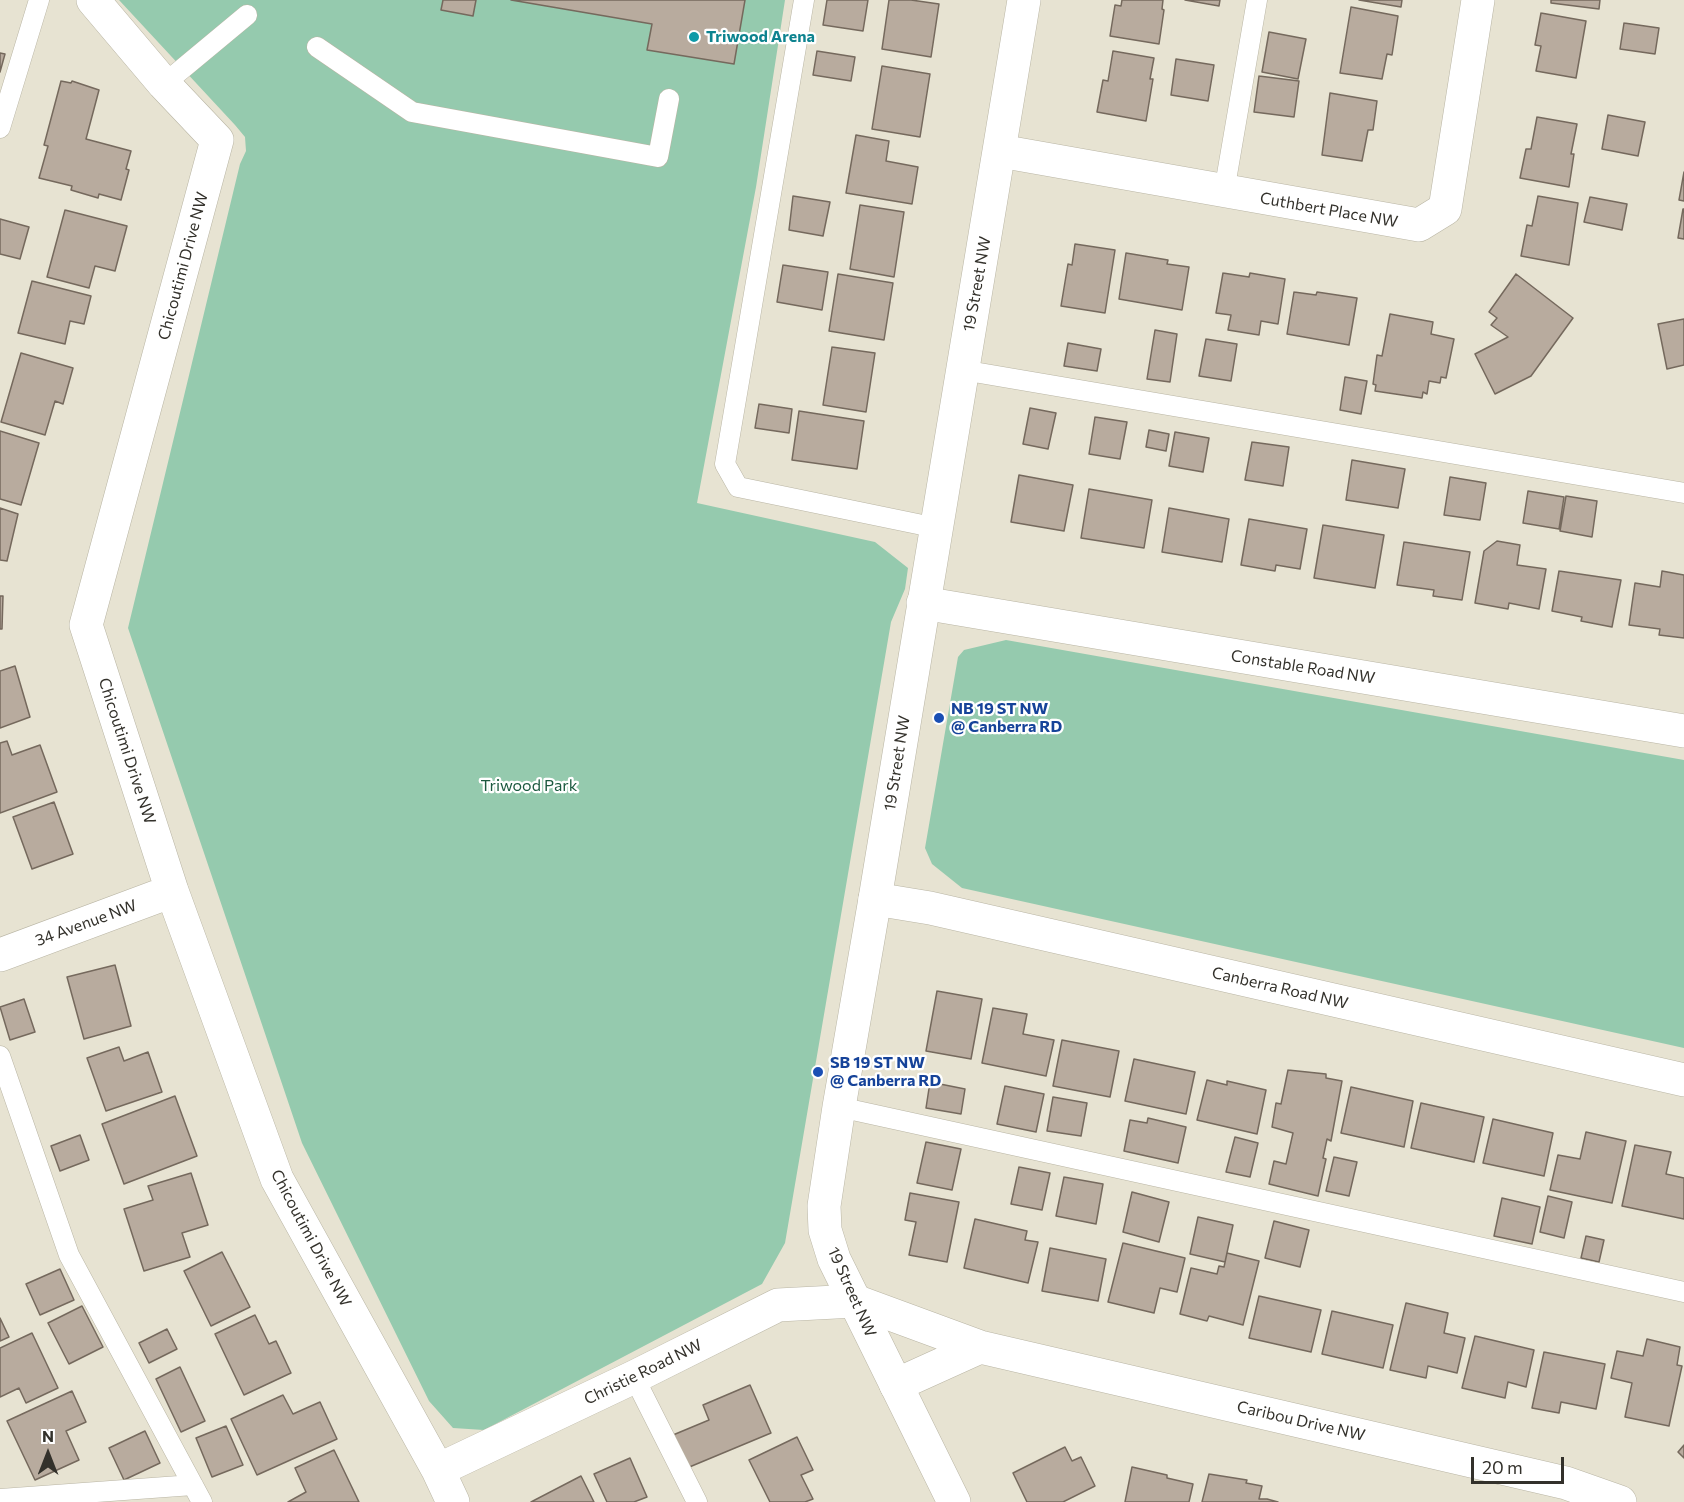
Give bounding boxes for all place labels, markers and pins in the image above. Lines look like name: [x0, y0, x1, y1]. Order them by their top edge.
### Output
place label: Triwood Arena: [706, 27, 815, 47]
marker: Triwood Arena: [687, 30, 701, 44]
place label: NB 19 ST NW @ Canberra RD: [951, 699, 1062, 737]
marker: NB 19 ST NW @ Canberra RD: [932, 711, 946, 725]
place label: SB 19 ST NW @ Canberra RD: [830, 1053, 941, 1091]
marker: SB 19 ST NW @ Canberra RD: [811, 1065, 825, 1079]

